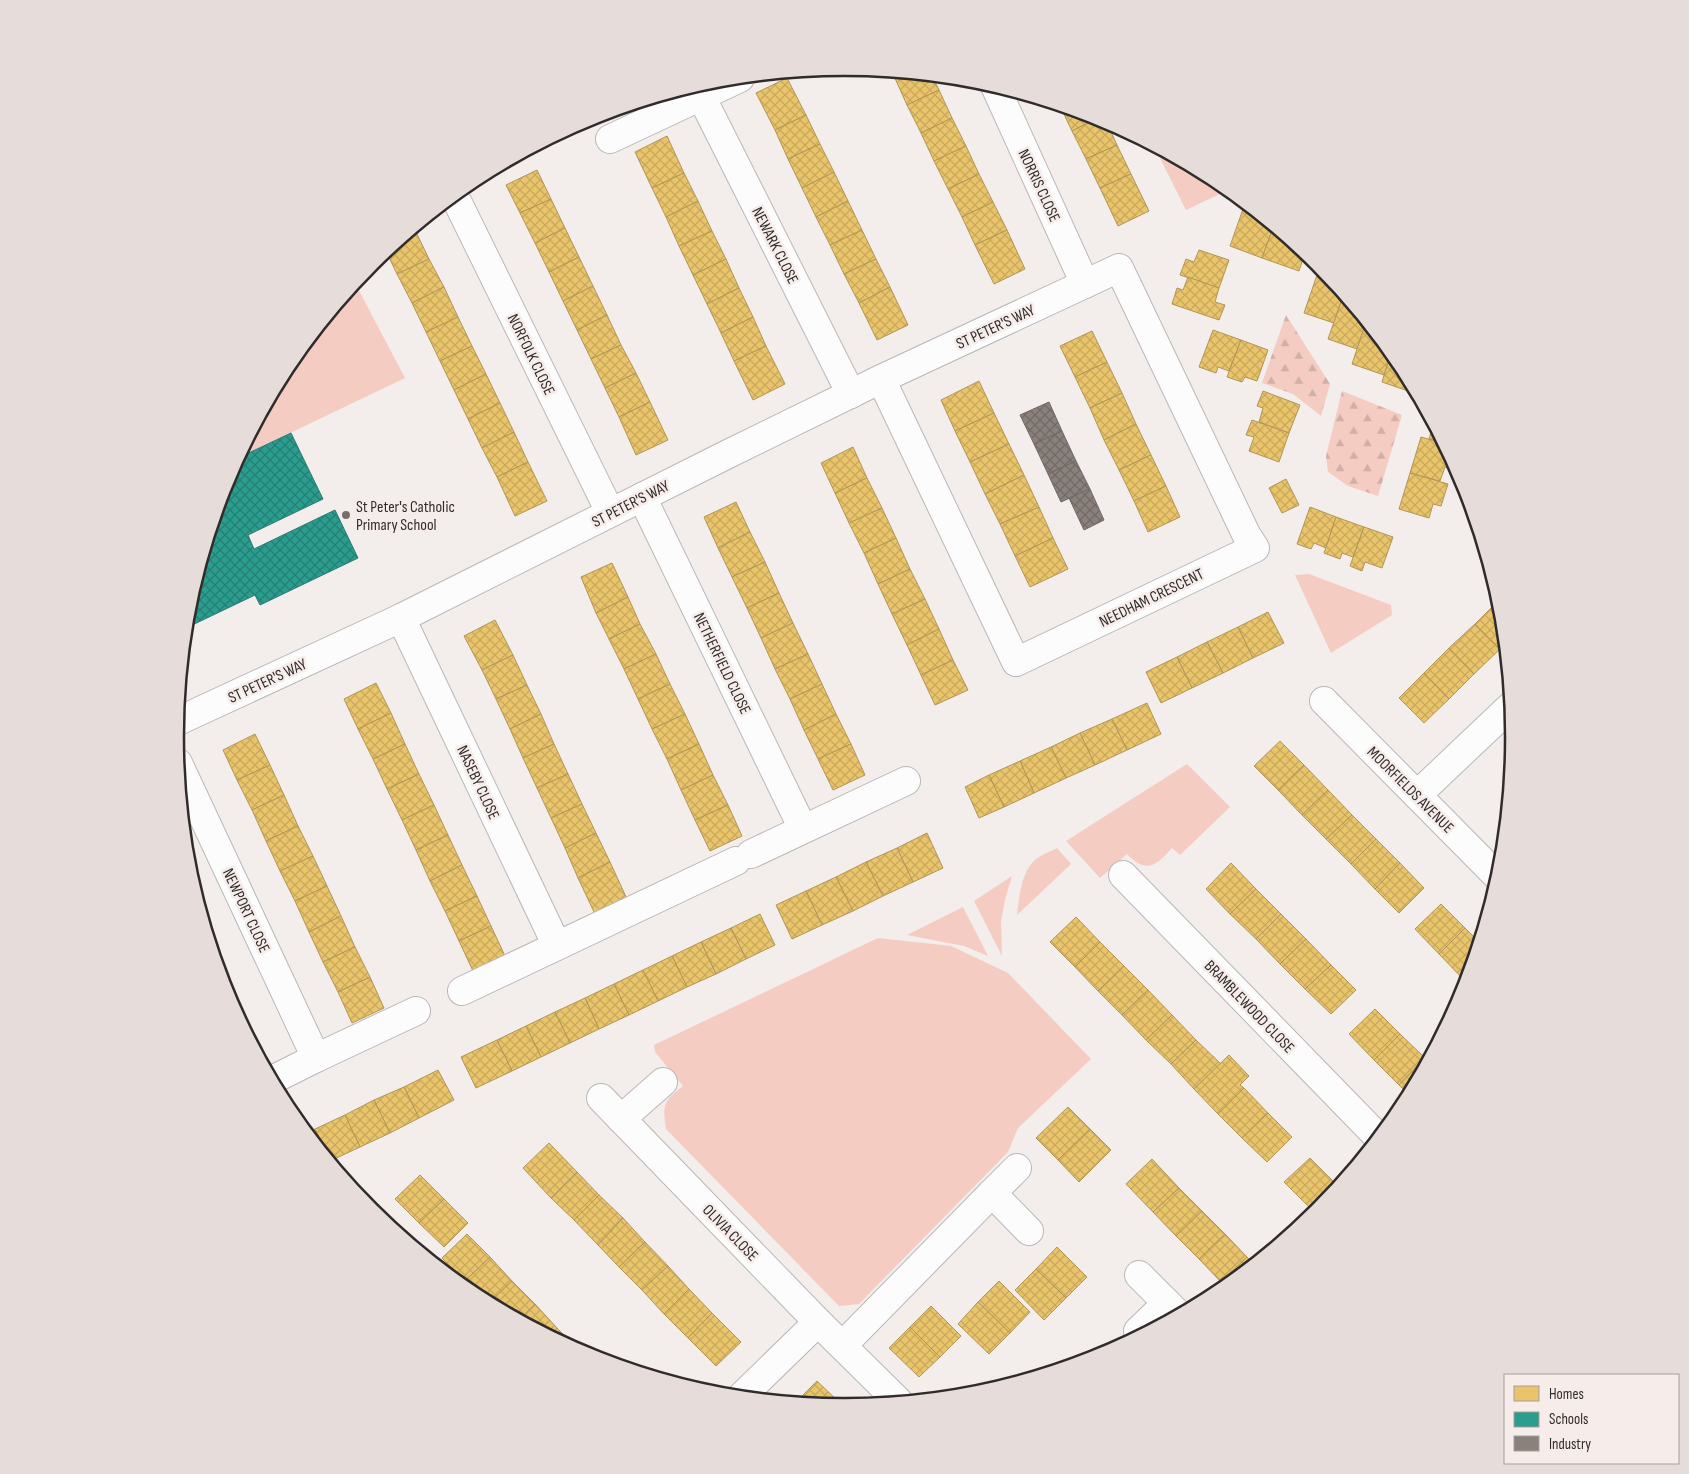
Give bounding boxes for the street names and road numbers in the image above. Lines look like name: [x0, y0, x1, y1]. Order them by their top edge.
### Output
street label: NORRIS CLOSE: [1014, 146, 1064, 225]
street label: NEWARK CLOSE: [747, 204, 802, 287]
street label: ST PETER'S WAY: [953, 301, 1038, 354]
street label: NORFOLK CLOSE: [503, 311, 558, 398]
street label: ST PETER'S WAY: [589, 477, 673, 532]
street label: NEEDHAM CRESCENT: [1096, 565, 1207, 632]
street label: NETHERFIELD CLOSE: [689, 610, 754, 717]
street label: ST PETER'S WAY: [225, 655, 310, 708]
street label: NASEBY CLOSE: [452, 743, 503, 823]
street label: MOORFIELDS AVENUE: [1363, 743, 1457, 837]
street label: NEWPORT CLOSE: [218, 866, 273, 956]
street label: BRAMBLEWOOD CLOSE: [1200, 957, 1298, 1057]
street label: OLIVIA CLOSE: [698, 1201, 762, 1265]

